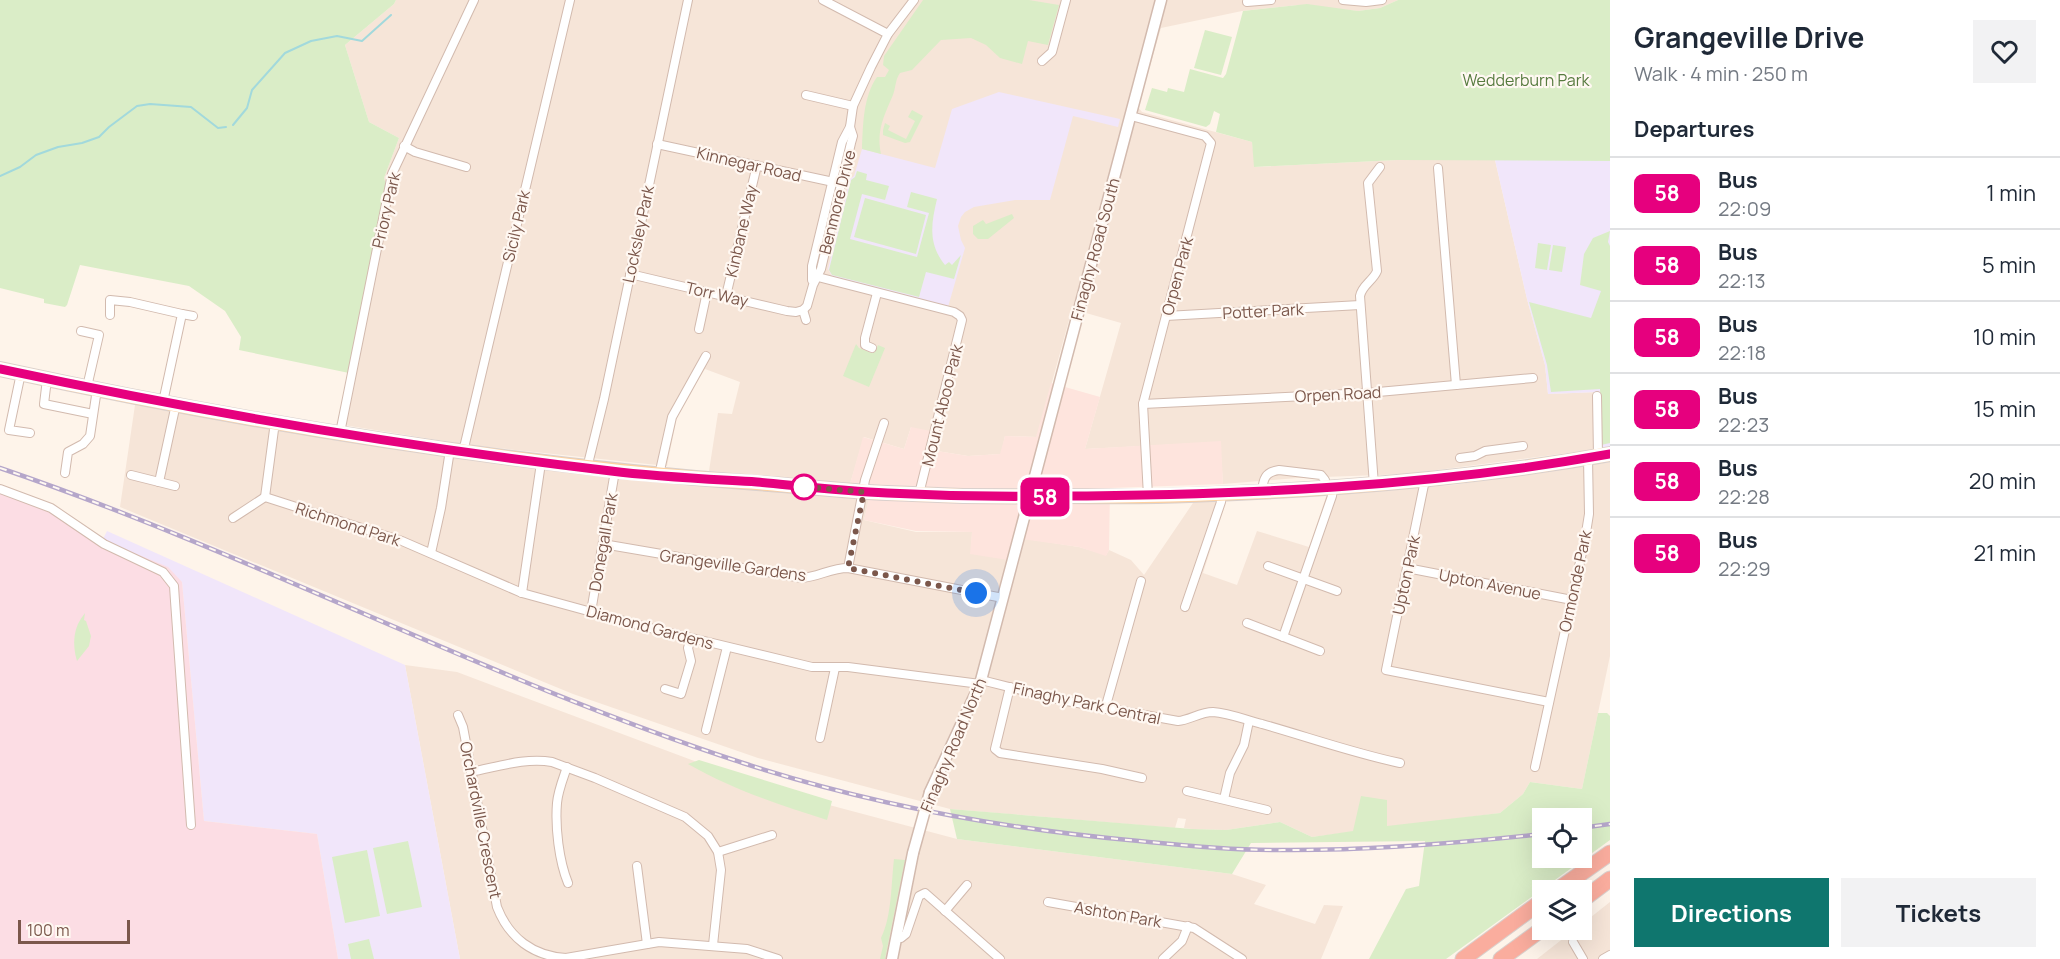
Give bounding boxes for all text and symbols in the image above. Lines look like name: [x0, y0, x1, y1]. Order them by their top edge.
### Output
text: Grangeville Drive: [1634, 18, 1864, 56]
button: heart: [1973, 20, 2036, 83]
text: Walk · 4 min · 250 m: [1634, 60, 1808, 87]
park label: Wedderburn Park: [1463, 69, 1590, 91]
text: Departures: [1634, 114, 1754, 144]
street label: Kinnegar Road: [694, 141, 804, 187]
street label: Benmore Drive: [813, 147, 861, 257]
text: Bus: [1718, 165, 1758, 195]
street label: Priory Park: [367, 169, 406, 250]
street label: Finaghy Road South: [1065, 175, 1125, 323]
text: 1 min: [1986, 178, 2036, 208]
text: 58: [1654, 179, 1680, 207]
street label: Locksley Park: [617, 182, 659, 285]
street label: Kinbane Way: [720, 182, 762, 279]
street label: Sicily Park: [497, 187, 535, 264]
text: 22:09: [1718, 195, 1771, 222]
street label: Orpen Park: [1156, 233, 1198, 318]
text: Bus: [1718, 237, 1758, 267]
text: 5 min: [1982, 250, 2036, 280]
text: 58: [1654, 251, 1680, 279]
text: 22:13: [1718, 267, 1766, 294]
street label: Torr Way: [684, 276, 751, 312]
street label: Potter Park: [1222, 298, 1305, 324]
text: Bus: [1718, 309, 1758, 339]
text: 10 min: [1973, 322, 2036, 352]
text: 58: [1654, 323, 1680, 351]
text: 22:18: [1718, 339, 1766, 366]
street label: Mount Aboo Park: [916, 341, 968, 468]
street label: Orpen Road: [1294, 381, 1382, 407]
text: Bus: [1718, 381, 1758, 411]
text: 15 min: [1973, 394, 2036, 424]
text: 58: [1654, 395, 1680, 423]
text: 22:23: [1718, 411, 1769, 438]
text: Bus: [1718, 453, 1758, 483]
text: 20 min: [1969, 466, 2036, 496]
text: 58: [1654, 467, 1680, 495]
unlabelled marker: [791, 474, 817, 500]
line badge: 58: [1018, 478, 1072, 516]
text: 58: [1032, 483, 1058, 511]
text: 22:28: [1718, 483, 1770, 510]
street label: Donegall Park: [583, 490, 623, 593]
street label: Richmond Park: [293, 497, 404, 552]
text: Bus: [1718, 525, 1758, 555]
street label: Ormonde Park: [1553, 527, 1597, 634]
street label: Upton Park: [1387, 532, 1425, 617]
text: 21 min: [1974, 538, 2036, 568]
text: 58: [1654, 539, 1680, 567]
street label: Grangeville Gardens: [658, 544, 808, 586]
text: 22:29: [1718, 555, 1771, 582]
street label: Upton Avenue: [1437, 563, 1543, 605]
your location: [961, 578, 991, 608]
street label: Diamond Gardens: [584, 599, 716, 655]
street label: Finaghy Road North: [915, 674, 991, 816]
street label: Finaghy Park Central: [1011, 677, 1163, 729]
street label: Orchardville Crescent: [455, 739, 507, 901]
map controls: [1532, 808, 1592, 940]
button: locate: [1532, 808, 1592, 868]
button: Directions: [1634, 878, 1829, 947]
button: Tickets: [1841, 878, 2036, 947]
button: layers: [1532, 880, 1592, 940]
street label: Ashton Park: [1073, 896, 1164, 933]
scale bar: [18, 917, 130, 944]
text: 100 m: [27, 919, 70, 941]

